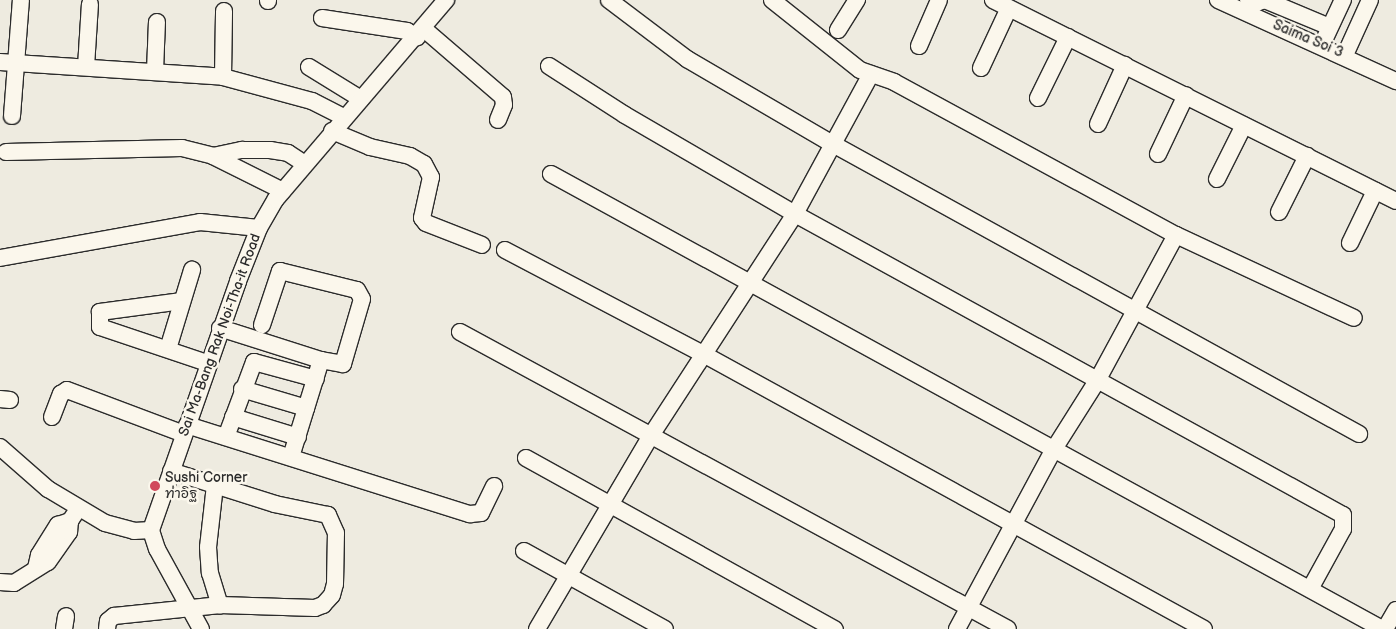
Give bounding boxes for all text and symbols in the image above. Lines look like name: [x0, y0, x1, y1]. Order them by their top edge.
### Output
street label: Saima Soi 3: [1270, 17, 1346, 61]
street label: Sai Ma-Bang Rak Noi-Tha-it Road: [175, 232, 265, 438]
place label: Sushi Corner ท่าอิฐ: [165, 470, 247, 502]
marker: Sushi Corner ท่าอิฐ: [149, 480, 161, 492]

